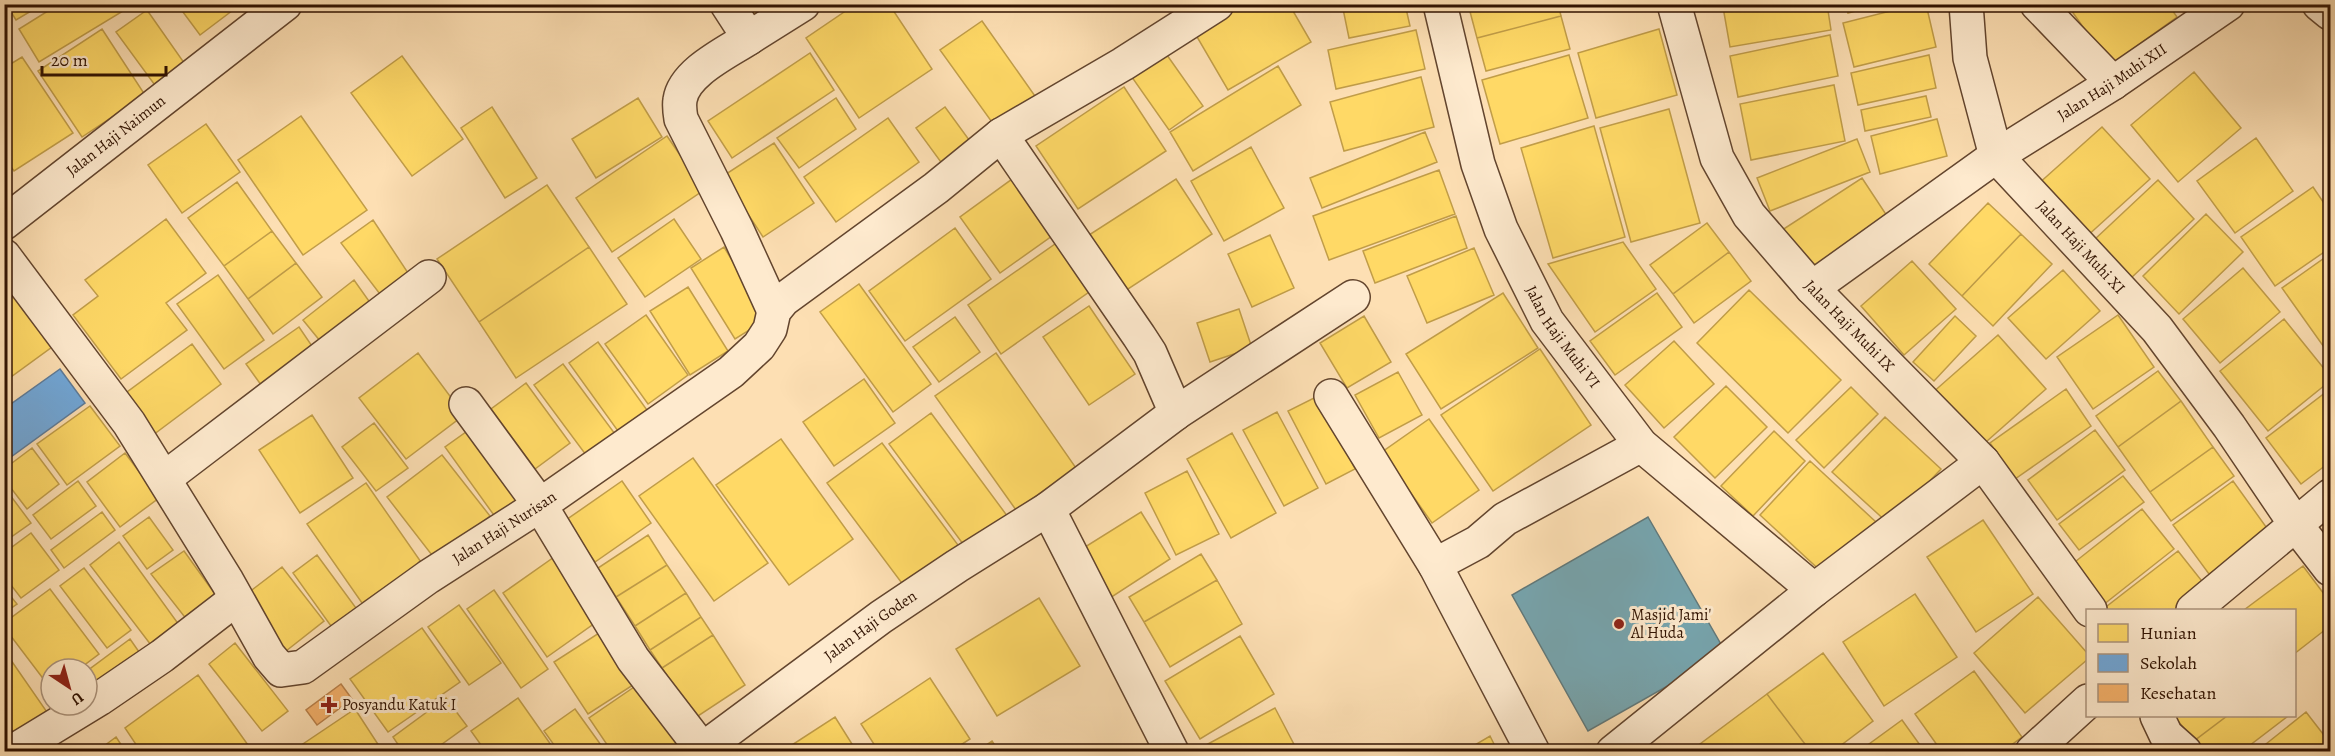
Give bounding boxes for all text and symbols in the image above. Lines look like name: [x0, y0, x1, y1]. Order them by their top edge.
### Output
street label: Jalan Haji Muhi XII: [2053, 38, 2171, 126]
scale bar: [42, 39, 166, 77]
text: 20 m: [51, 48, 88, 72]
street label: Jalan Haji Naimun: [62, 90, 170, 181]
street label: Jalan Haji Muhi XI: [2032, 195, 2130, 299]
street label: Jalan Haji Muhi IX: [1799, 275, 1900, 377]
street label: Jalan Haji Muhi VI: [1520, 282, 1605, 393]
street label: Jalan Haji Nurisan: [448, 486, 561, 570]
street label: Jalan Haji Goden: [820, 585, 921, 667]
place label: Masjid Jami' Al Huda: [1630, 604, 1712, 644]
legend: [2086, 609, 2296, 717]
marker: Masjid Jami' Al Huda: [1612, 617, 1626, 631]
text: Hunian: [2140, 621, 2197, 645]
text: Sekolah: [2140, 651, 2198, 675]
north arrow: [39, 657, 99, 717]
text: Kesehatan: [2140, 681, 2216, 705]
text: U: [66, 686, 88, 711]
place label: Posyandu Katuk I: [342, 694, 456, 716]
marker: Posyandu Katuk I: [320, 696, 338, 714]

